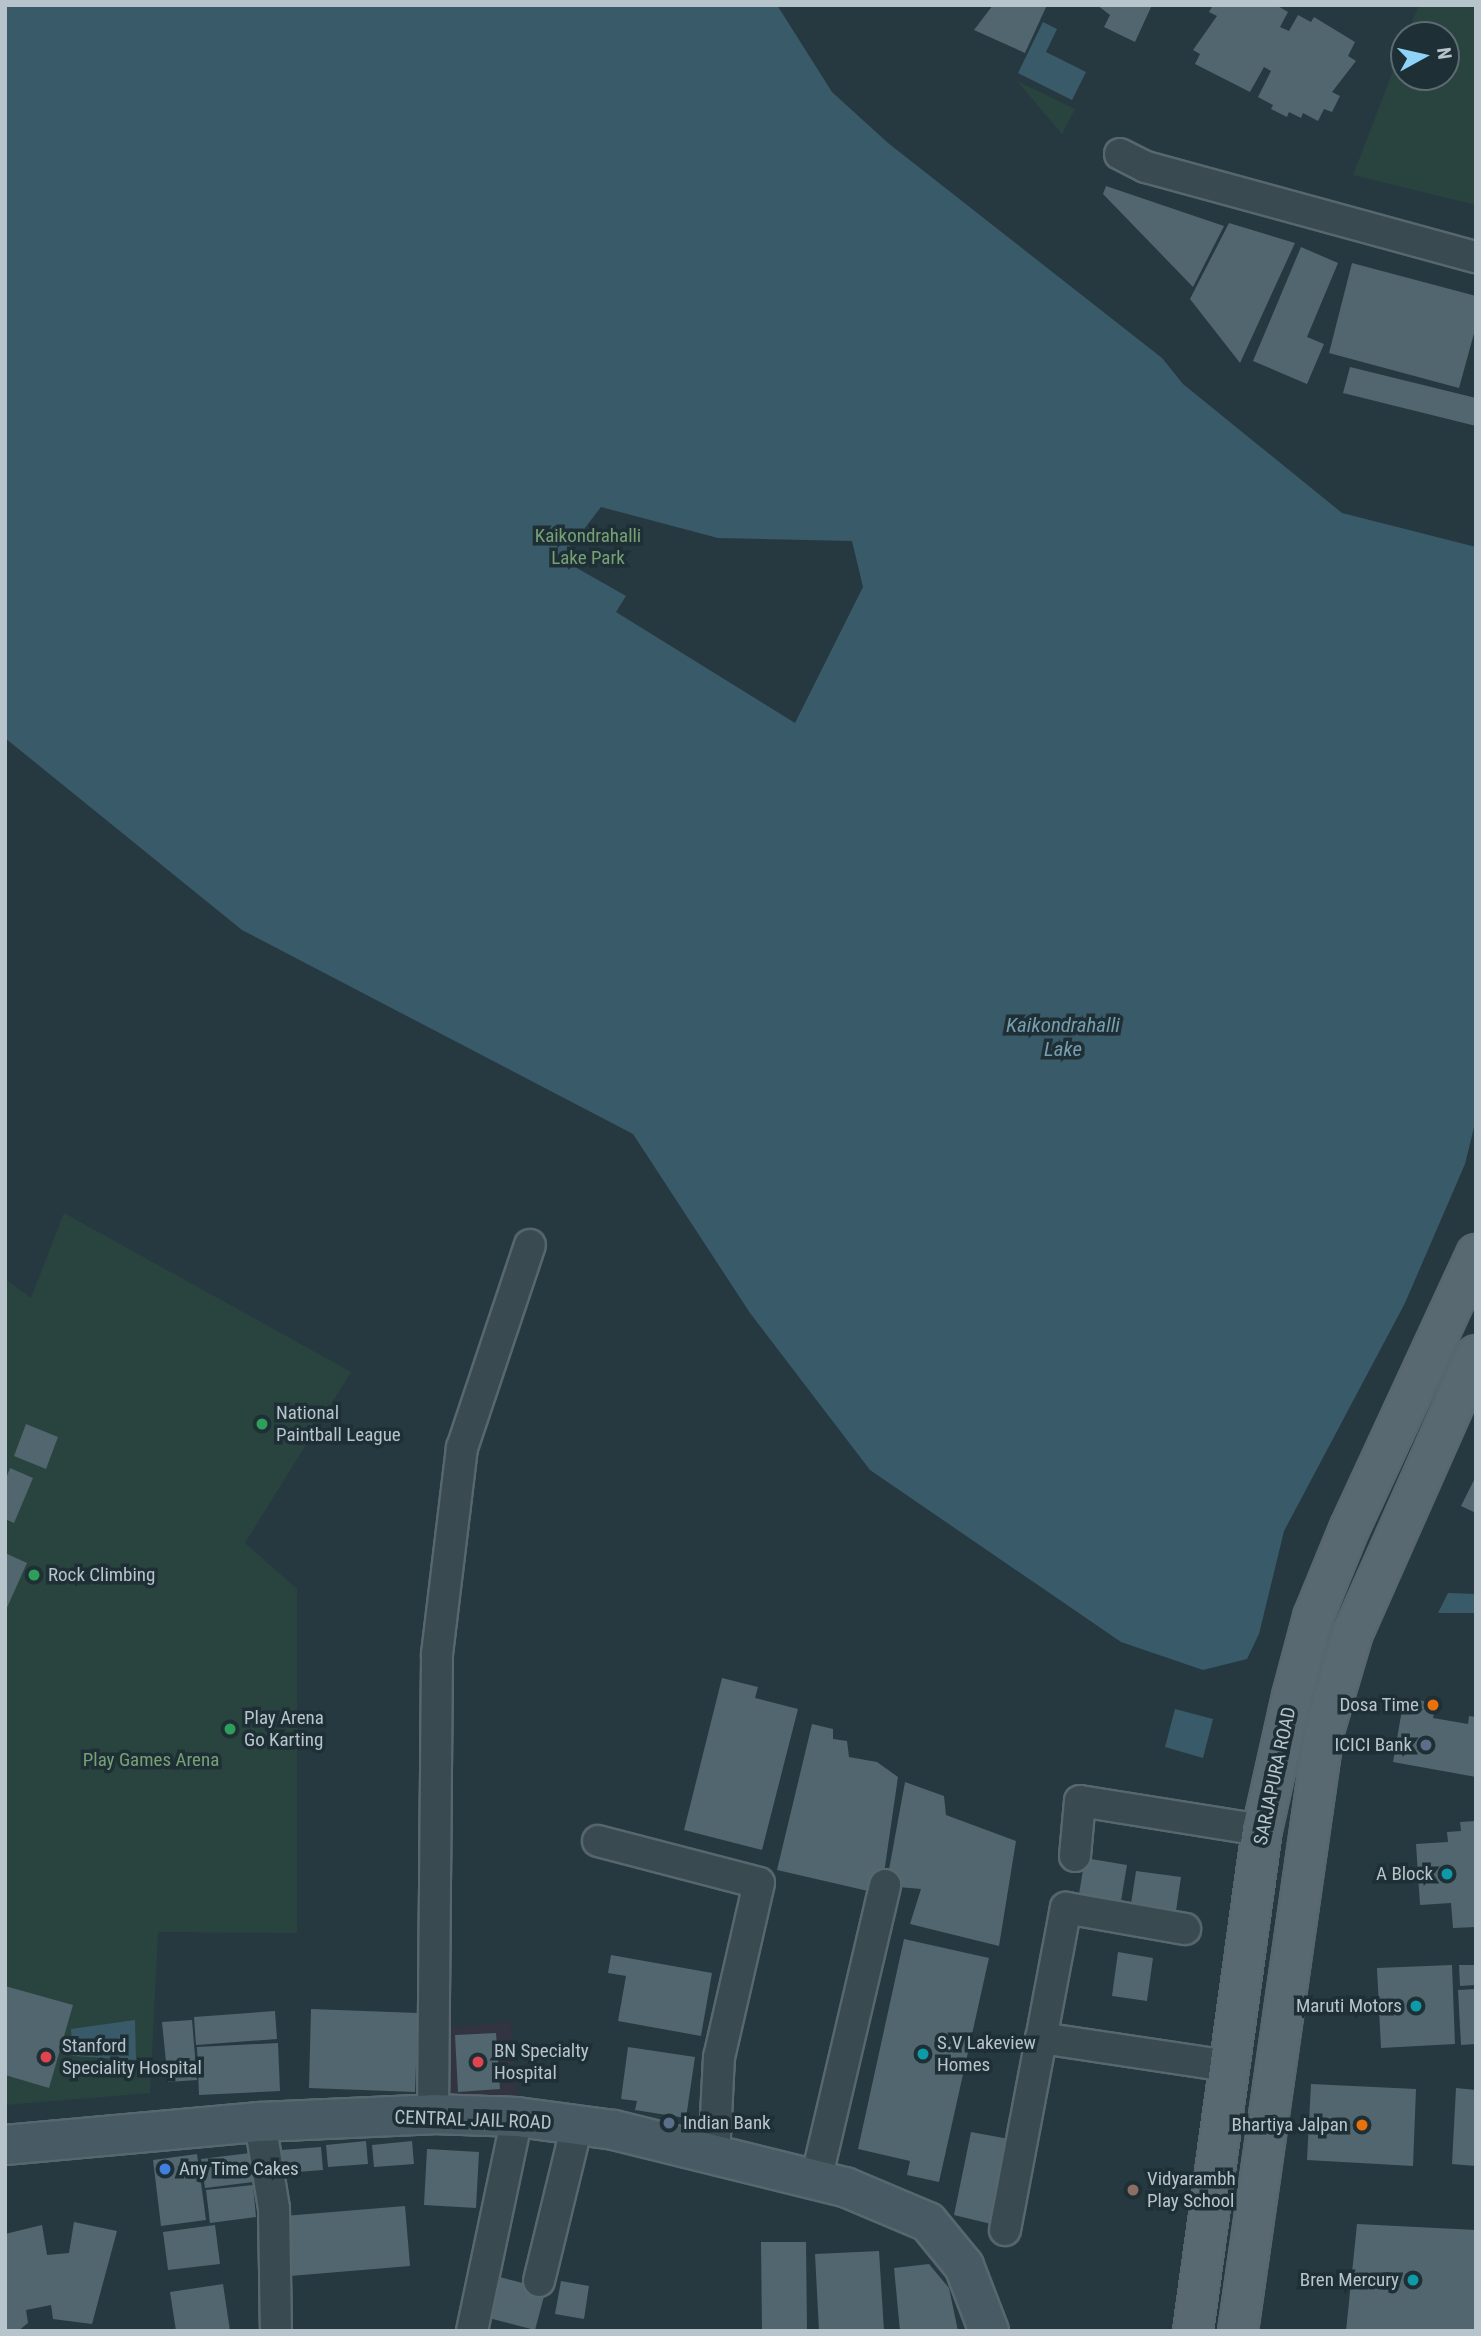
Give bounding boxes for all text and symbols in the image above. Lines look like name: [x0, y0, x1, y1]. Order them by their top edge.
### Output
north arrow: [1390, 21, 1460, 91]
text: N: [1432, 46, 1457, 61]
park label: Kaikondrahalli Lake Park: [535, 525, 641, 569]
water label: Kaikondrahalli Lake: [1006, 1012, 1120, 1062]
place label: National Paintball League: [276, 1402, 401, 1446]
marker: National Paintball League: [254, 1416, 270, 1432]
place label: Rock Climbing: [48, 1564, 155, 1586]
marker: Rock Climbing: [26, 1567, 42, 1583]
place label: Dosa Time: [1339, 1694, 1419, 1716]
marker: Dosa Time: [1425, 1697, 1441, 1713]
street label: SARJAPURA ROAD: [1249, 1705, 1301, 1847]
place label: Play Arena Go Karting: [244, 1707, 324, 1751]
marker: Play Arena Go Karting: [222, 1721, 238, 1737]
place label: ICICI Bank: [1335, 1734, 1412, 1756]
marker: ICICI Bank: [1418, 1737, 1434, 1753]
park label: Play Games Arena: [83, 1749, 219, 1771]
place label: A Block: [1376, 1863, 1433, 1885]
marker: A Block: [1439, 1866, 1455, 1882]
place label: Maruti Motors: [1296, 1995, 1402, 2017]
marker: Maruti Motors: [1408, 1998, 1424, 2014]
place label: S.V Lakeview Homes: [937, 2032, 1036, 2076]
place label: Stanford Speciality Hospital: [62, 2035, 202, 2079]
place label: BN Specialty Hospital: [494, 2040, 589, 2084]
marker: S.V Lakeview Homes: [915, 2046, 931, 2062]
marker: Stanford Speciality Hospital: [36, 2047, 56, 2067]
marker: BN Specialty Hospital: [468, 2052, 488, 2072]
street label: CENTRAL JAIL ROAD: [394, 2106, 552, 2134]
place label: Indian Bank: [683, 2112, 771, 2134]
place label: Bhartiya Jalpan: [1232, 2114, 1348, 2136]
marker: Indian Bank: [661, 2115, 677, 2131]
marker: Bhartiya Jalpan: [1354, 2117, 1370, 2133]
place label: Any Time Cakes: [179, 2158, 299, 2180]
marker: Any Time Cakes: [157, 2161, 173, 2177]
place label: Vidyarambh Play School: [1147, 2168, 1236, 2212]
marker: Vidyarambh Play School: [1125, 2182, 1141, 2198]
place label: Bren Mercury: [1300, 2269, 1399, 2291]
marker: Bren Mercury: [1405, 2272, 1421, 2288]

